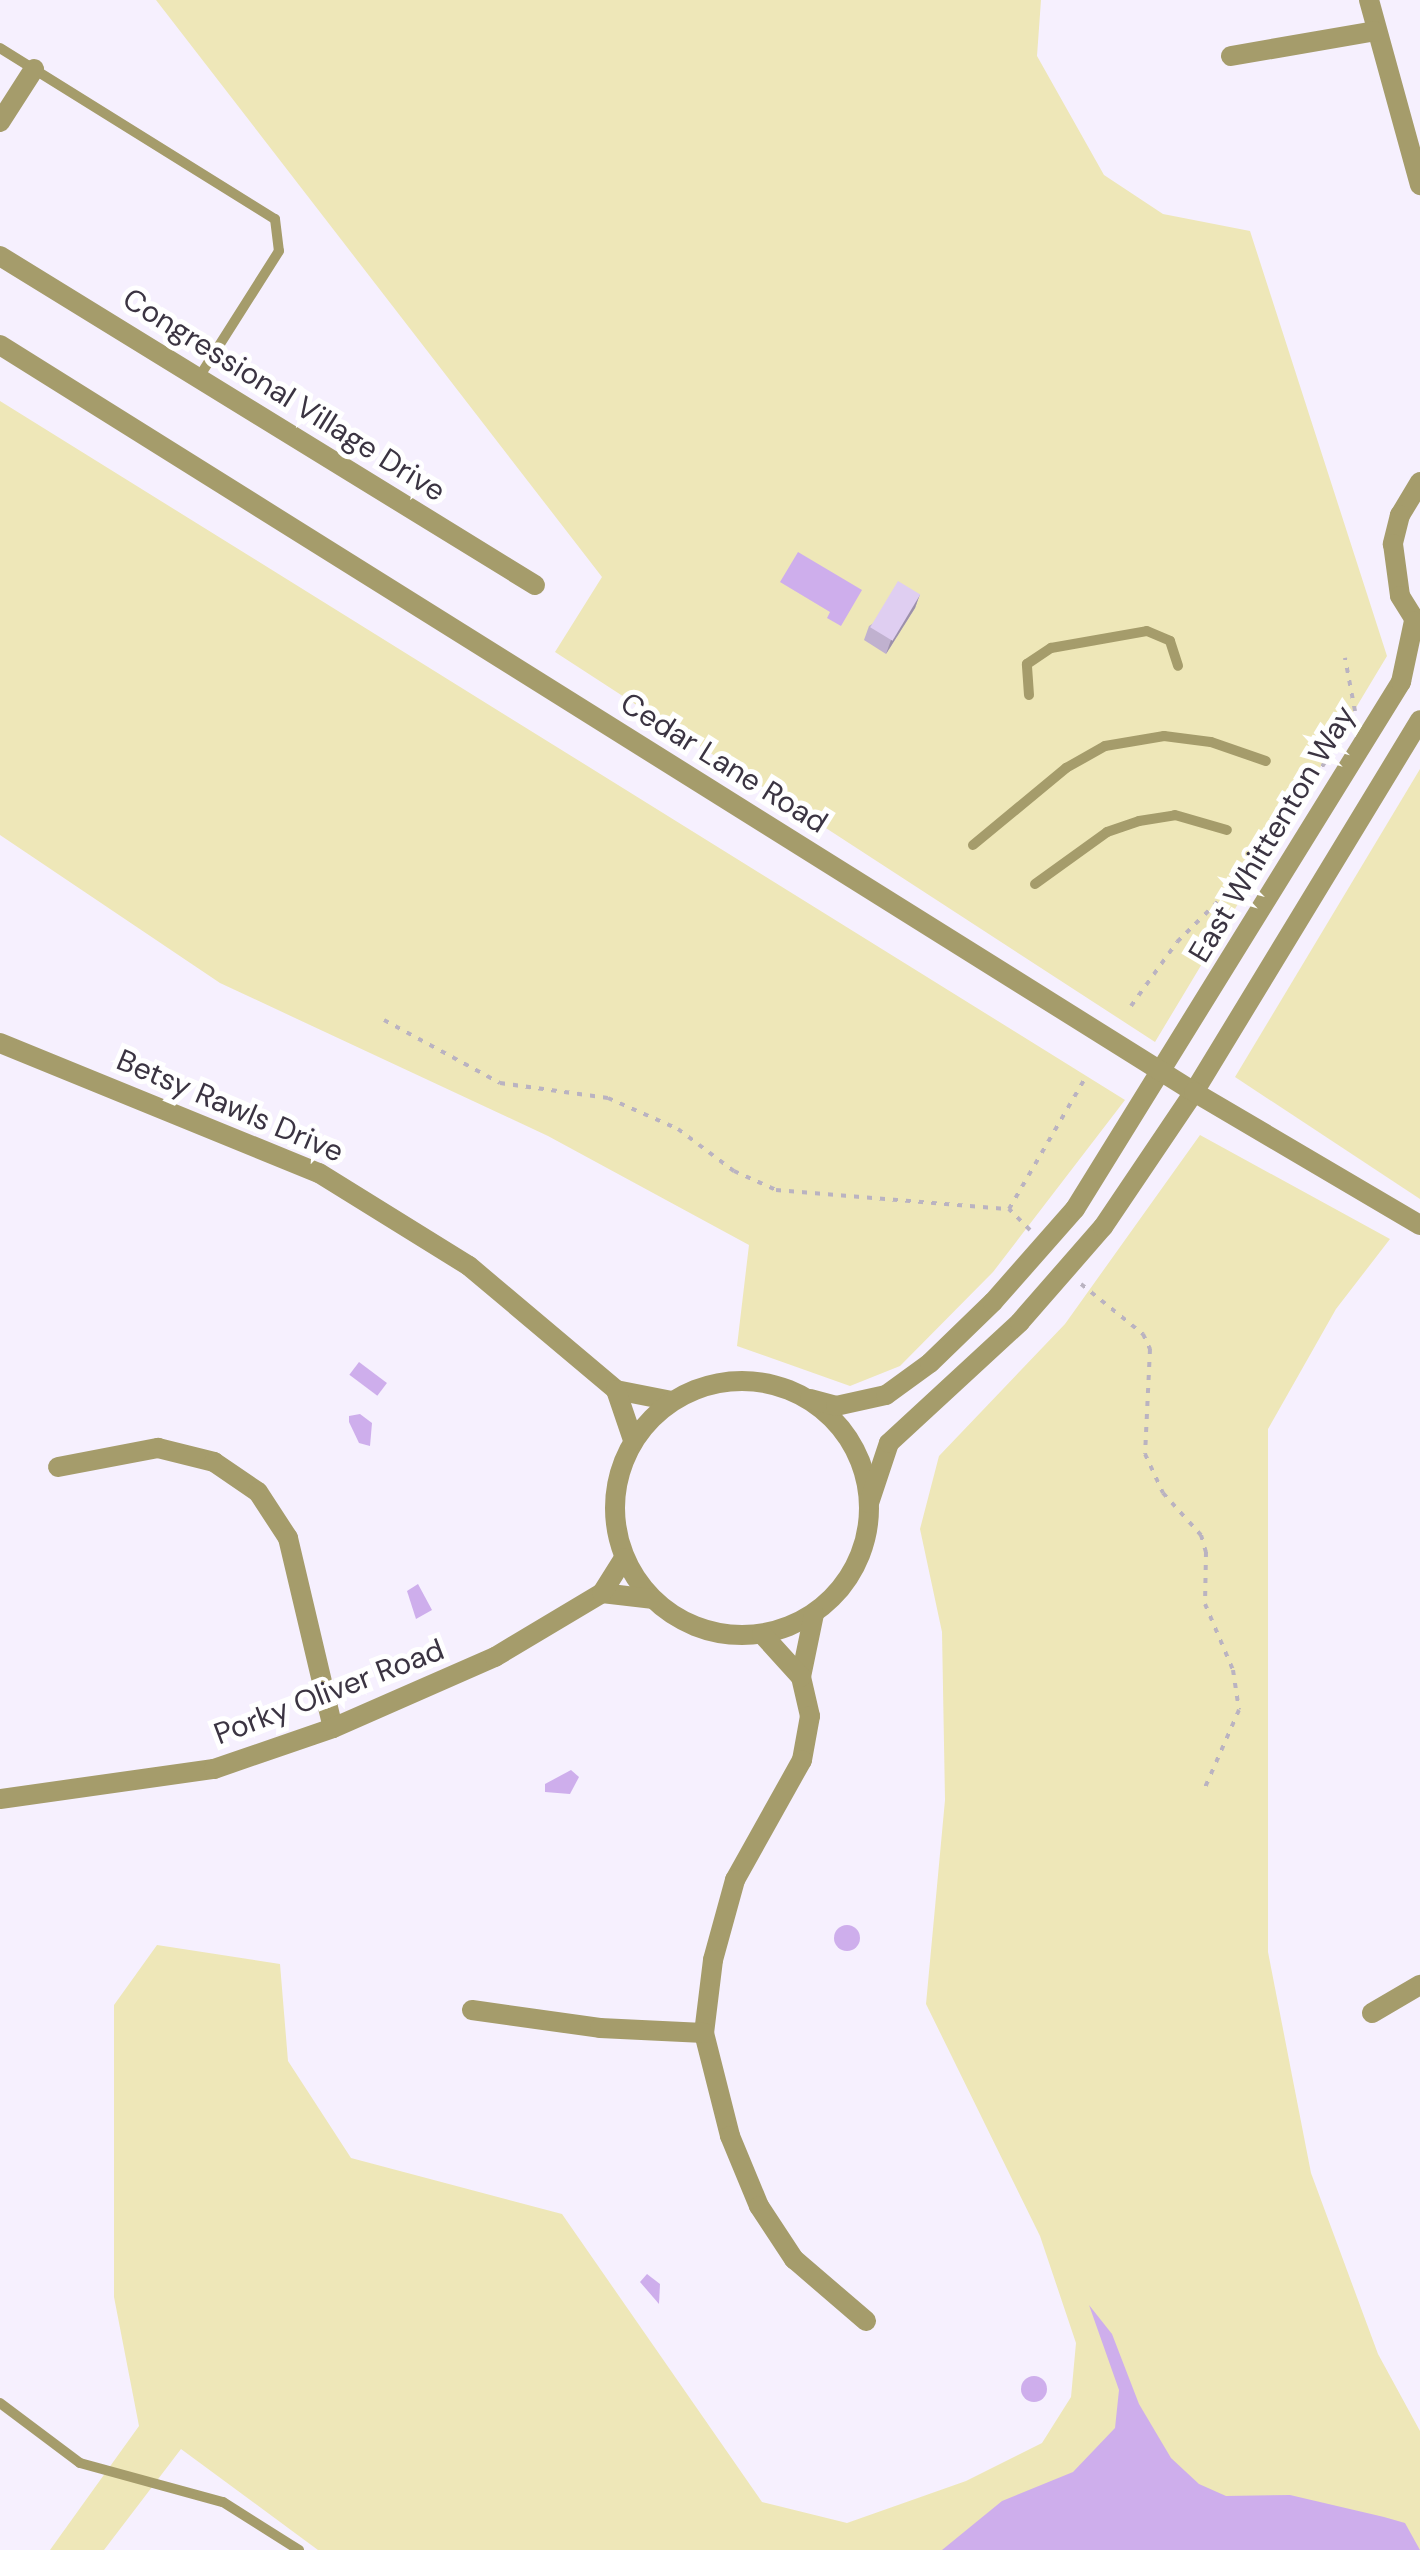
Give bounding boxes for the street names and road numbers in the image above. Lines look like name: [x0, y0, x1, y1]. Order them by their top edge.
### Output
street label: Congressional Village Drive: [116, 281, 452, 509]
street label: Cedar Lane Road: [614, 685, 834, 841]
street label: East Whittenton Way: [1181, 699, 1363, 969]
street label: Betsy Rawls Drive: [111, 1042, 349, 1170]
street label: Porky Oliver Road: [209, 1632, 449, 1752]

